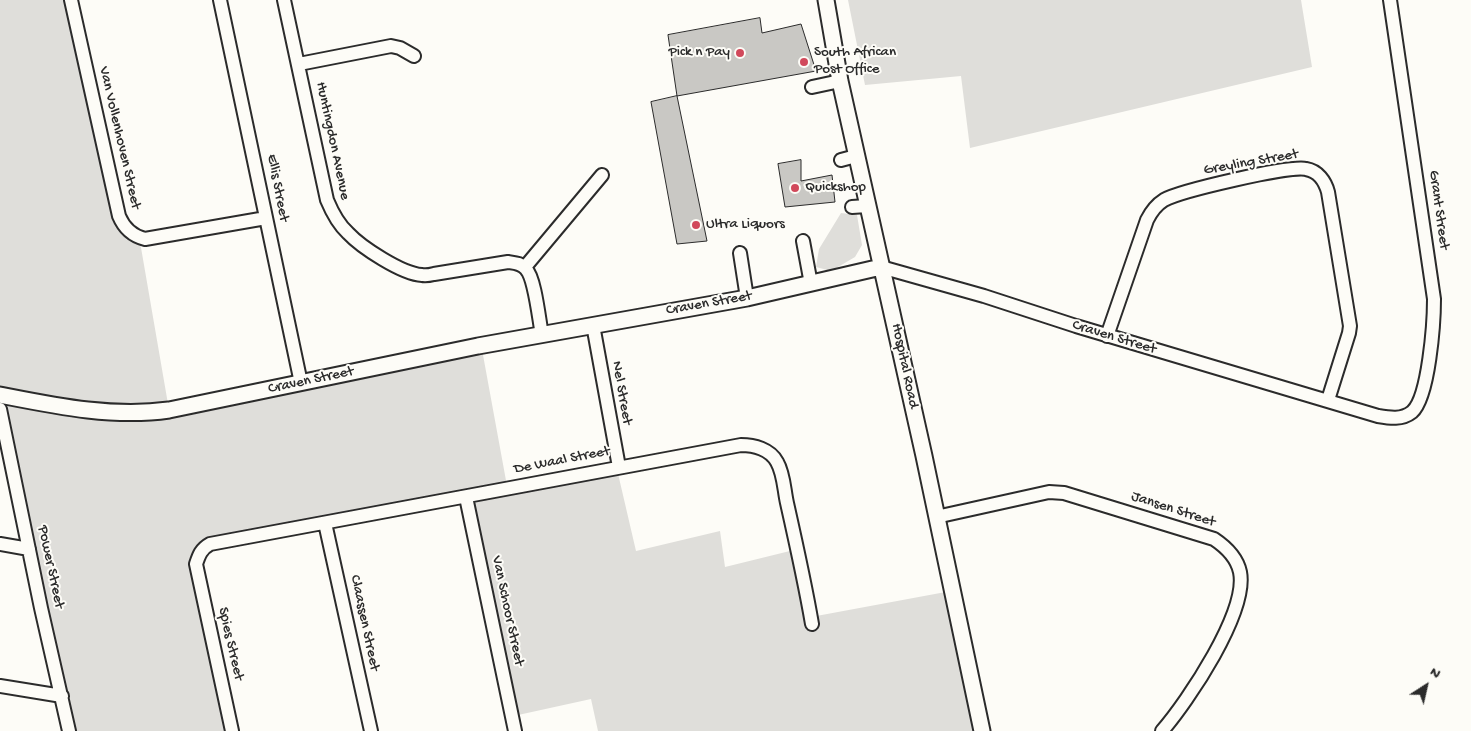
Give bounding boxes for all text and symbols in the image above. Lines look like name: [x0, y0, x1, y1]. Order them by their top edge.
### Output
place label: Pick n Pay: [668, 44, 730, 62]
place label: South African Post Office: [814, 44, 896, 79]
marker: Pick n Pay: [734, 47, 746, 59]
marker: South African Post Office: [798, 56, 810, 68]
street label: Van Vollenhoven Street: [94, 65, 144, 211]
street label: Huntingdon Avenue: [311, 80, 353, 202]
street label: Greyling Street: [1202, 146, 1300, 180]
street label: Ellis Street: [262, 153, 292, 223]
street label: Grant Street: [1424, 169, 1452, 251]
place label: Quickshop: [805, 179, 866, 197]
marker: Quickshop: [789, 182, 801, 194]
place label: Ultra Liquors: [706, 216, 785, 234]
marker: Ultra Liquors: [690, 219, 702, 231]
street label: Craven Street: [665, 288, 753, 320]
street label: Craven Street: [1070, 317, 1158, 359]
street label: Hospital Road: [886, 322, 922, 410]
street label: Nel Street: [607, 360, 635, 426]
street label: Craven Street: [267, 363, 355, 399]
street label: De Waal Street: [513, 443, 611, 479]
street label: Jansen Street: [1129, 488, 1217, 532]
street label: Power Street: [32, 524, 68, 610]
street label: Van Schoor Street: [487, 554, 527, 668]
street label: Claassen Street: [345, 573, 383, 673]
street label: Spies Street: [213, 606, 247, 682]
north arrow: [1401, 661, 1451, 711]
text: N: [1426, 664, 1444, 683]

